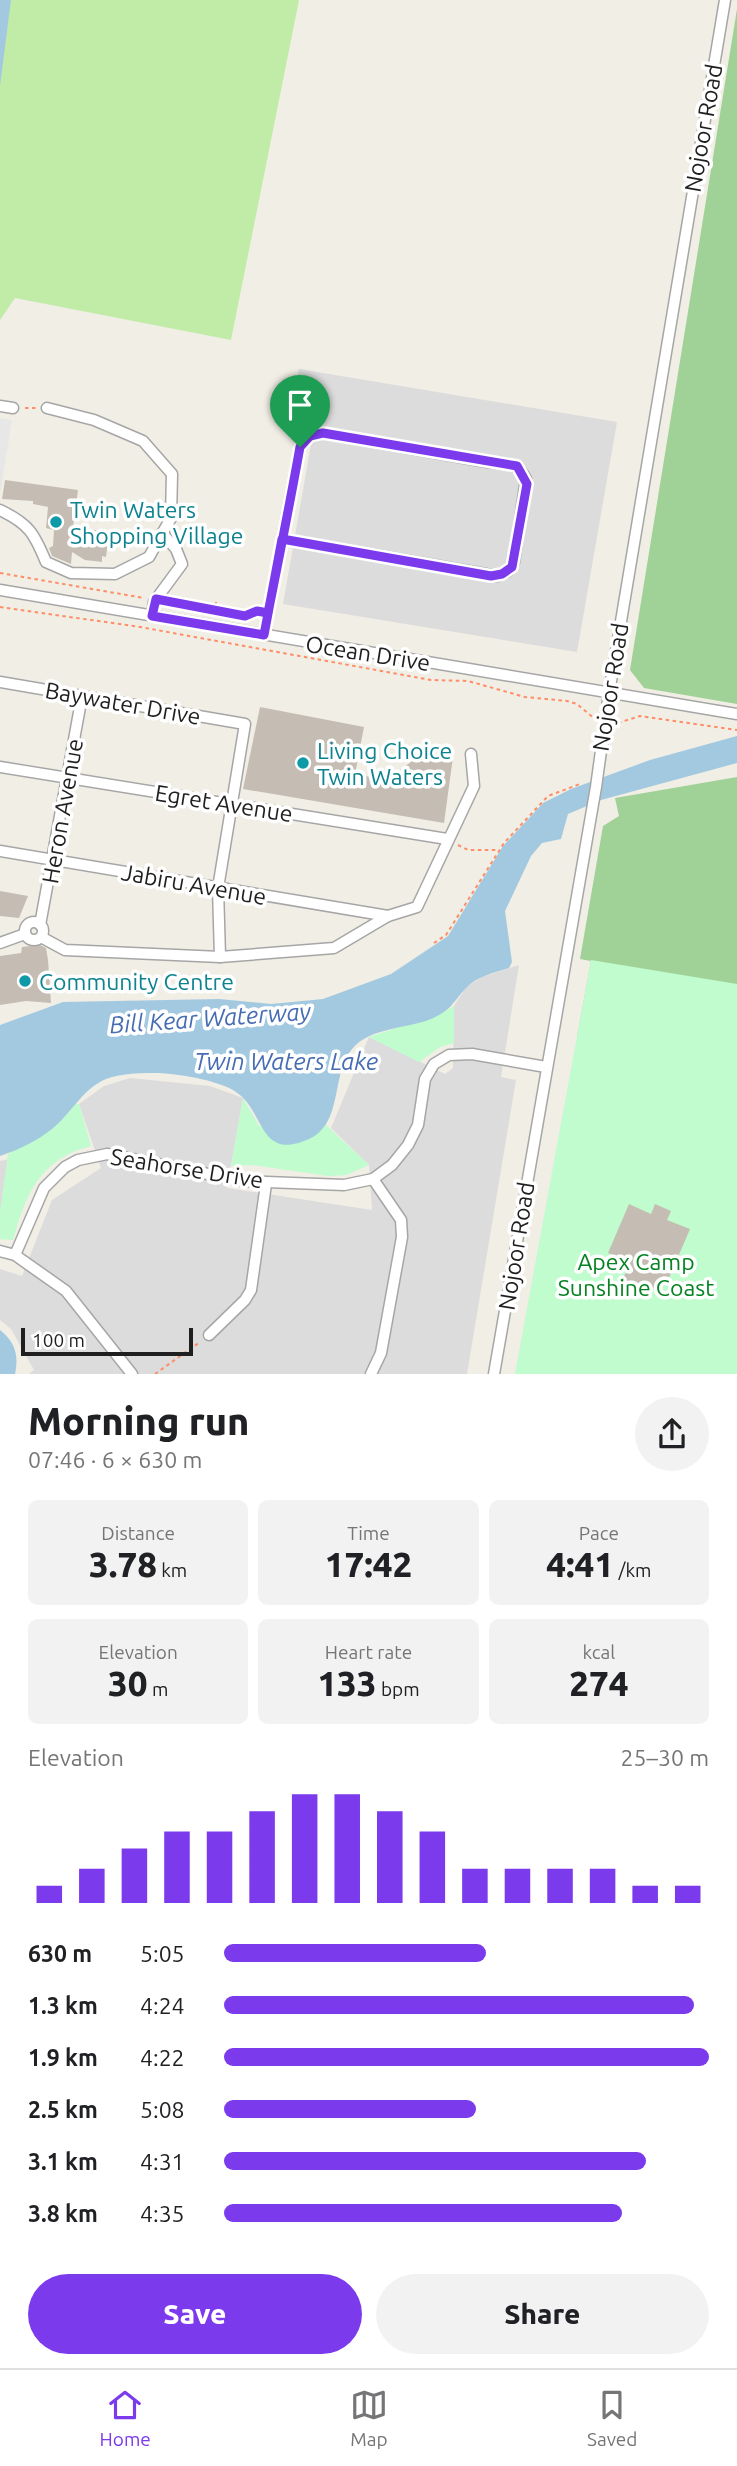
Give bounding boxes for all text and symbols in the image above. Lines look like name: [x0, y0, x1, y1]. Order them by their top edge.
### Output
street label: Nojoor Road: [679, 62, 727, 194]
pin: [270, 375, 330, 447]
icon: arrive: [281, 386, 319, 424]
place label: Twin Waters Shopping Village: [70, 497, 244, 548]
marker: Twin Waters Shopping Village: [48, 514, 64, 530]
street label: Nojoor Road: [588, 621, 632, 753]
street label: Ocean Drive: [304, 631, 432, 675]
street label: Baywater Drive: [43, 677, 203, 729]
street label: Heron Avenue: [37, 737, 87, 885]
place label: Living Choice Twin Waters: [317, 738, 452, 789]
marker: Living Choice Twin Waters: [295, 755, 311, 771]
street label: Egret Avenue: [153, 780, 295, 826]
street label: Jabiru Avenue: [120, 859, 268, 909]
place label: Community Centre: [39, 969, 234, 994]
marker: Community Centre: [17, 973, 33, 989]
water label: Bill Kear Waterway: [109, 997, 312, 1038]
water label: Twin Waters Lake: [194, 1048, 378, 1075]
street label: Seahorse Drive: [109, 1144, 265, 1192]
street label: Nojoor Road: [494, 1180, 538, 1312]
park label: Apex Camp Sunshine Coast: [558, 1249, 714, 1300]
scale bar: [21, 1325, 192, 1357]
text: 100 m: [32, 1329, 85, 1351]
button: share: [635, 1397, 709, 1471]
text: Morning run: [28, 1400, 249, 1442]
text: 07:46 · 6 × 630 m: [28, 1447, 202, 1472]
text: Distance: [101, 1522, 175, 1544]
text: Time: [347, 1522, 390, 1544]
text: Pace: [579, 1522, 619, 1544]
text: 3.78: [89, 1544, 157, 1584]
text: 17:42: [325, 1544, 412, 1584]
text: 4:41: [546, 1544, 614, 1584]
text: km: [157, 1559, 187, 1581]
text: /km: [614, 1559, 651, 1581]
text: Elevation: [99, 1641, 178, 1663]
text: Heart rate: [325, 1641, 412, 1663]
text: kcal: [582, 1641, 615, 1663]
text: 30: [108, 1663, 148, 1703]
text: 133: [317, 1663, 377, 1703]
text: 274: [569, 1663, 628, 1703]
text: m: [148, 1678, 168, 1700]
text: bpm: [377, 1678, 420, 1700]
text: Elevation: [28, 1745, 124, 1770]
text: 25–30 m: [621, 1745, 709, 1770]
text: 630 m: [28, 1941, 92, 1966]
text: 5:05: [140, 1941, 185, 1966]
text: 1.3 km: [28, 1993, 98, 2018]
text: 4:24: [140, 1993, 185, 2018]
text: 1.9 km: [28, 2045, 98, 2070]
text: 4:22: [140, 2045, 185, 2070]
text: 2.5 km: [28, 2097, 98, 2122]
text: 5:08: [140, 2097, 185, 2122]
text: 3.1 km: [28, 2149, 98, 2174]
text: 4:31: [140, 2149, 185, 2174]
text: 3.8 km: [28, 2201, 98, 2226]
text: 4:35: [140, 2201, 185, 2226]
button: Save: [28, 2274, 362, 2354]
button: Share: [376, 2274, 709, 2354]
tab: Home: [100, 2386, 151, 2450]
tab: Map: [350, 2386, 388, 2450]
tab: Saved: [587, 2386, 637, 2450]

